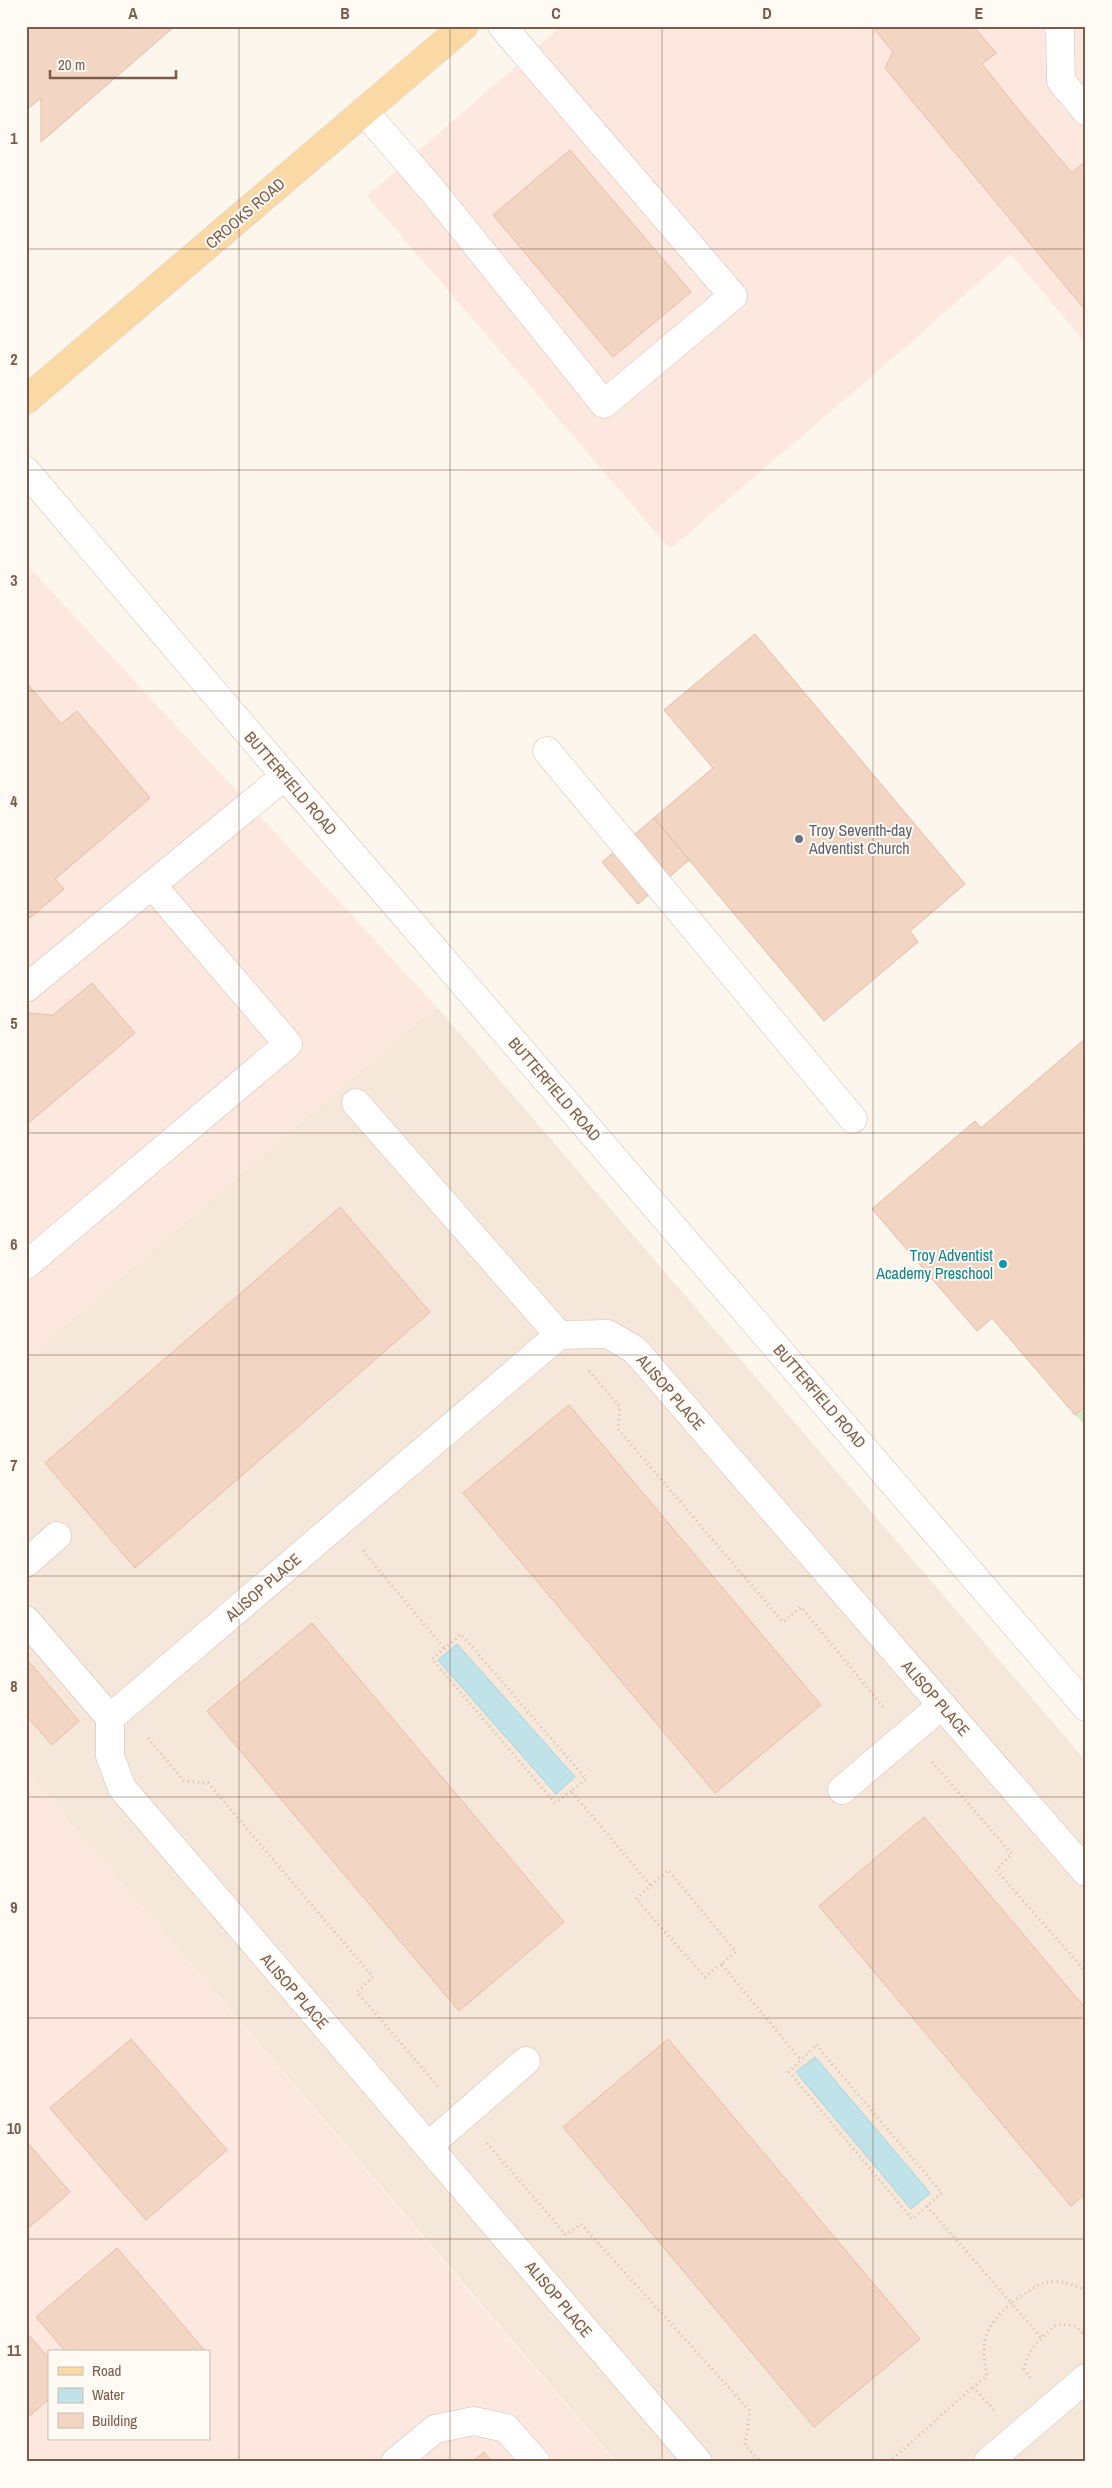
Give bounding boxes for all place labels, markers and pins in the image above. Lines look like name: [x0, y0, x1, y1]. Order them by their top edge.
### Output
place label: Troy Seventh-day Adventist Church: [808, 819, 913, 859]
marker: Troy Seventh-day Adventist Church: [793, 833, 805, 845]
place label: Troy Adventist Academy Preschool: [875, 1244, 993, 1284]
marker: Troy Adventist Academy Preschool: [997, 1258, 1009, 1270]

